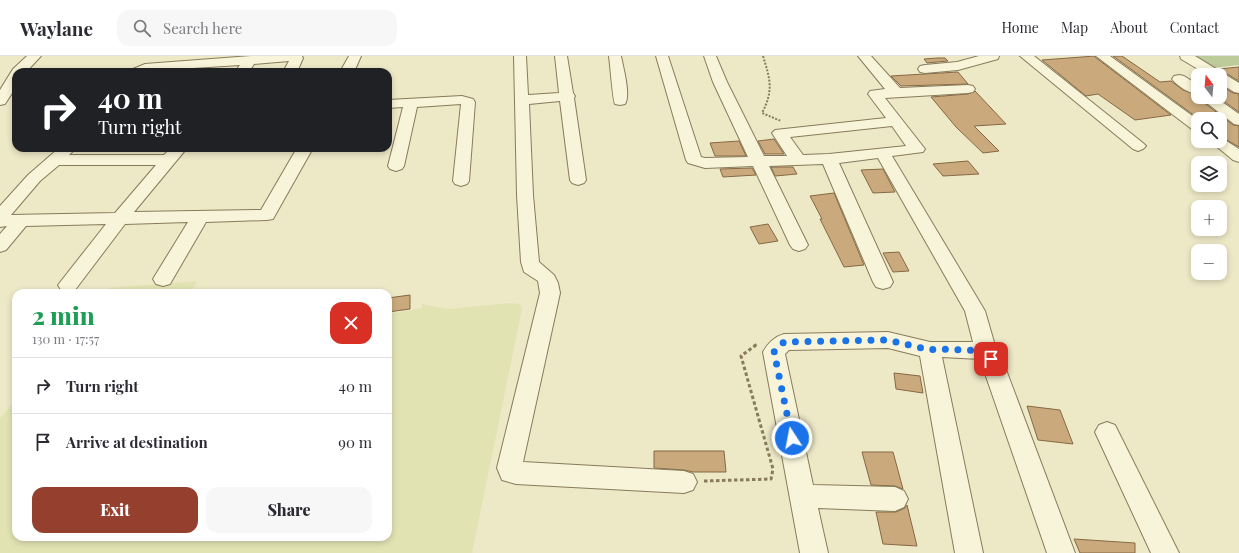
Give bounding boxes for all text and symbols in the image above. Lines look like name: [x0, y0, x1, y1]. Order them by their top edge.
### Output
search box: [117, 10, 397, 46]
text: Waylane: [20, 15, 93, 41]
icon: search: [131, 17, 153, 39]
text: Search here: [163, 18, 242, 38]
text: Home: [1001, 18, 1039, 37]
text: Map: [1061, 18, 1088, 37]
text: About: [1110, 18, 1148, 37]
text: Contact: [1170, 18, 1219, 37]
north arrow: [1191, 68, 1227, 104]
map controls: [1191, 68, 1227, 280]
text: 40 m: [98, 79, 163, 116]
icon: right: [32, 84, 84, 136]
button: search: [1191, 112, 1227, 148]
text: Turn right: [98, 115, 181, 139]
button: layers: [1191, 156, 1227, 192]
button: +: [1191, 200, 1227, 236]
button: −: [1191, 244, 1227, 280]
text: 2 min: [32, 299, 95, 331]
button: close: [330, 302, 372, 344]
text: 130 m · 17:57: [32, 330, 99, 347]
pin: [974, 342, 1008, 376]
icon: arrive: [980, 348, 1002, 370]
icon: right: [32, 375, 54, 397]
text: Turn right: [66, 376, 139, 396]
text: 40 m: [339, 376, 372, 396]
position arrow: [771, 417, 813, 459]
icon: arrive: [32, 431, 54, 453]
text: Arrive at destination: [66, 432, 208, 452]
text: 90 m: [338, 432, 372, 452]
button: Exit: [32, 487, 198, 533]
button: Share: [206, 487, 372, 533]

